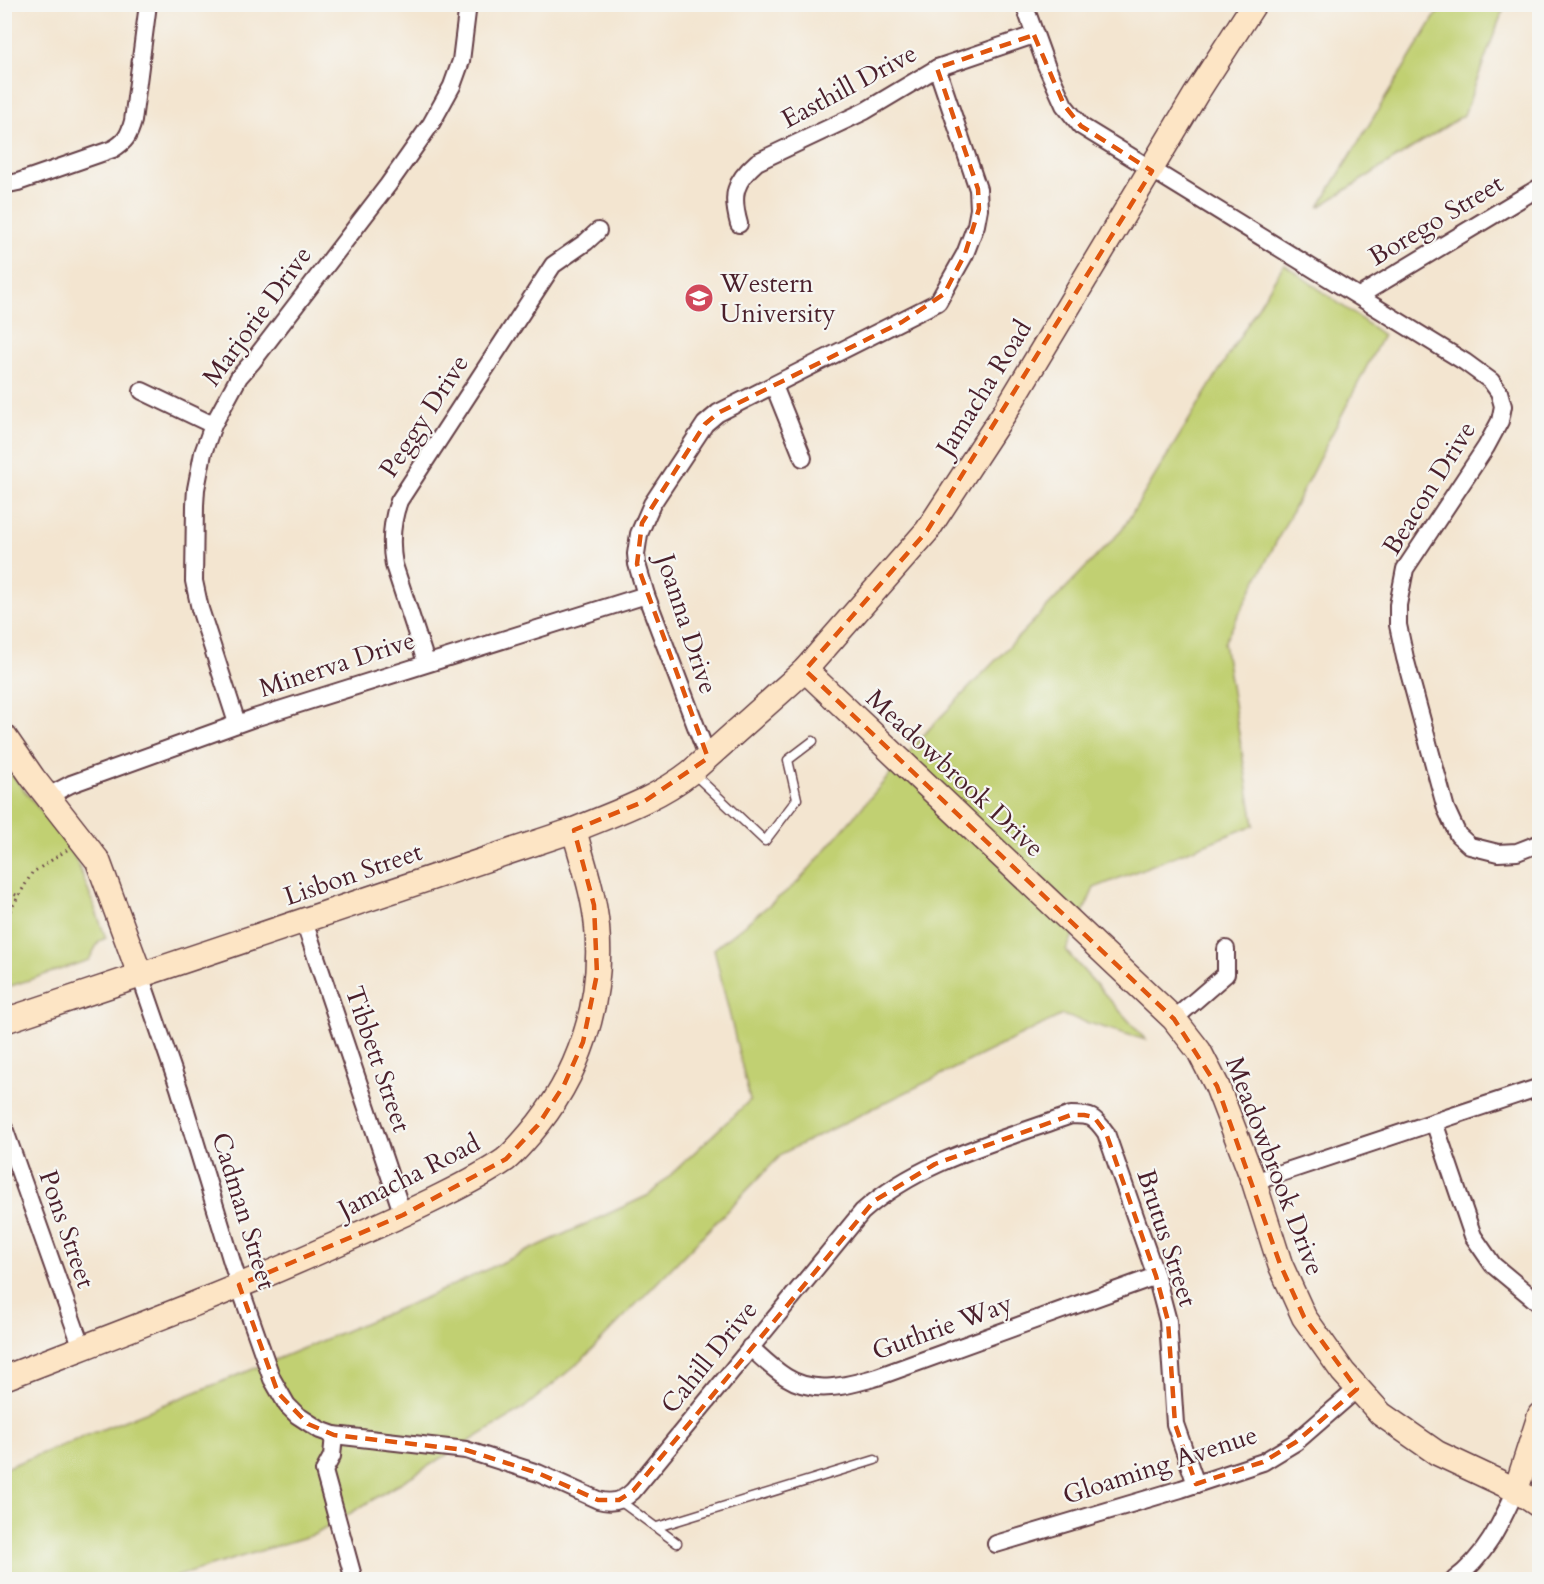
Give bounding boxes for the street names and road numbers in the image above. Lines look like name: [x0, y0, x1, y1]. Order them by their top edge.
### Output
street label: Easthill Drive: [775, 36, 923, 136]
street label: Borego Street: [1362, 166, 1510, 274]
street label: Marjorie Drive: [194, 239, 320, 393]
street label: Jamacha Road: [926, 313, 1040, 466]
street label: Peggy Drive: [371, 348, 477, 484]
street label: Beacon Drive: [1374, 415, 1484, 561]
street label: Joanna Drive: [647, 546, 726, 698]
street label: Minerva Drive: [254, 622, 420, 706]
street label: Meadowbrook Drive: [858, 681, 1052, 865]
street label: Lisbon Street: [279, 834, 427, 914]
street label: Tibbett Street: [337, 981, 419, 1137]
street label: Meadowbrook Drive: [1217, 1052, 1333, 1280]
street label: Jamacha Road: [329, 1125, 486, 1229]
street label: Cadman Street: [204, 1128, 284, 1294]
street label: Pons Street: [31, 1165, 103, 1293]
street label: Brutus Street: [1128, 1165, 1206, 1311]
street label: Guthrie Way: [867, 1285, 1017, 1369]
street label: Cahill Drive: [653, 1293, 765, 1421]
street label: Gloaming Avenue: [1058, 1417, 1262, 1513]

